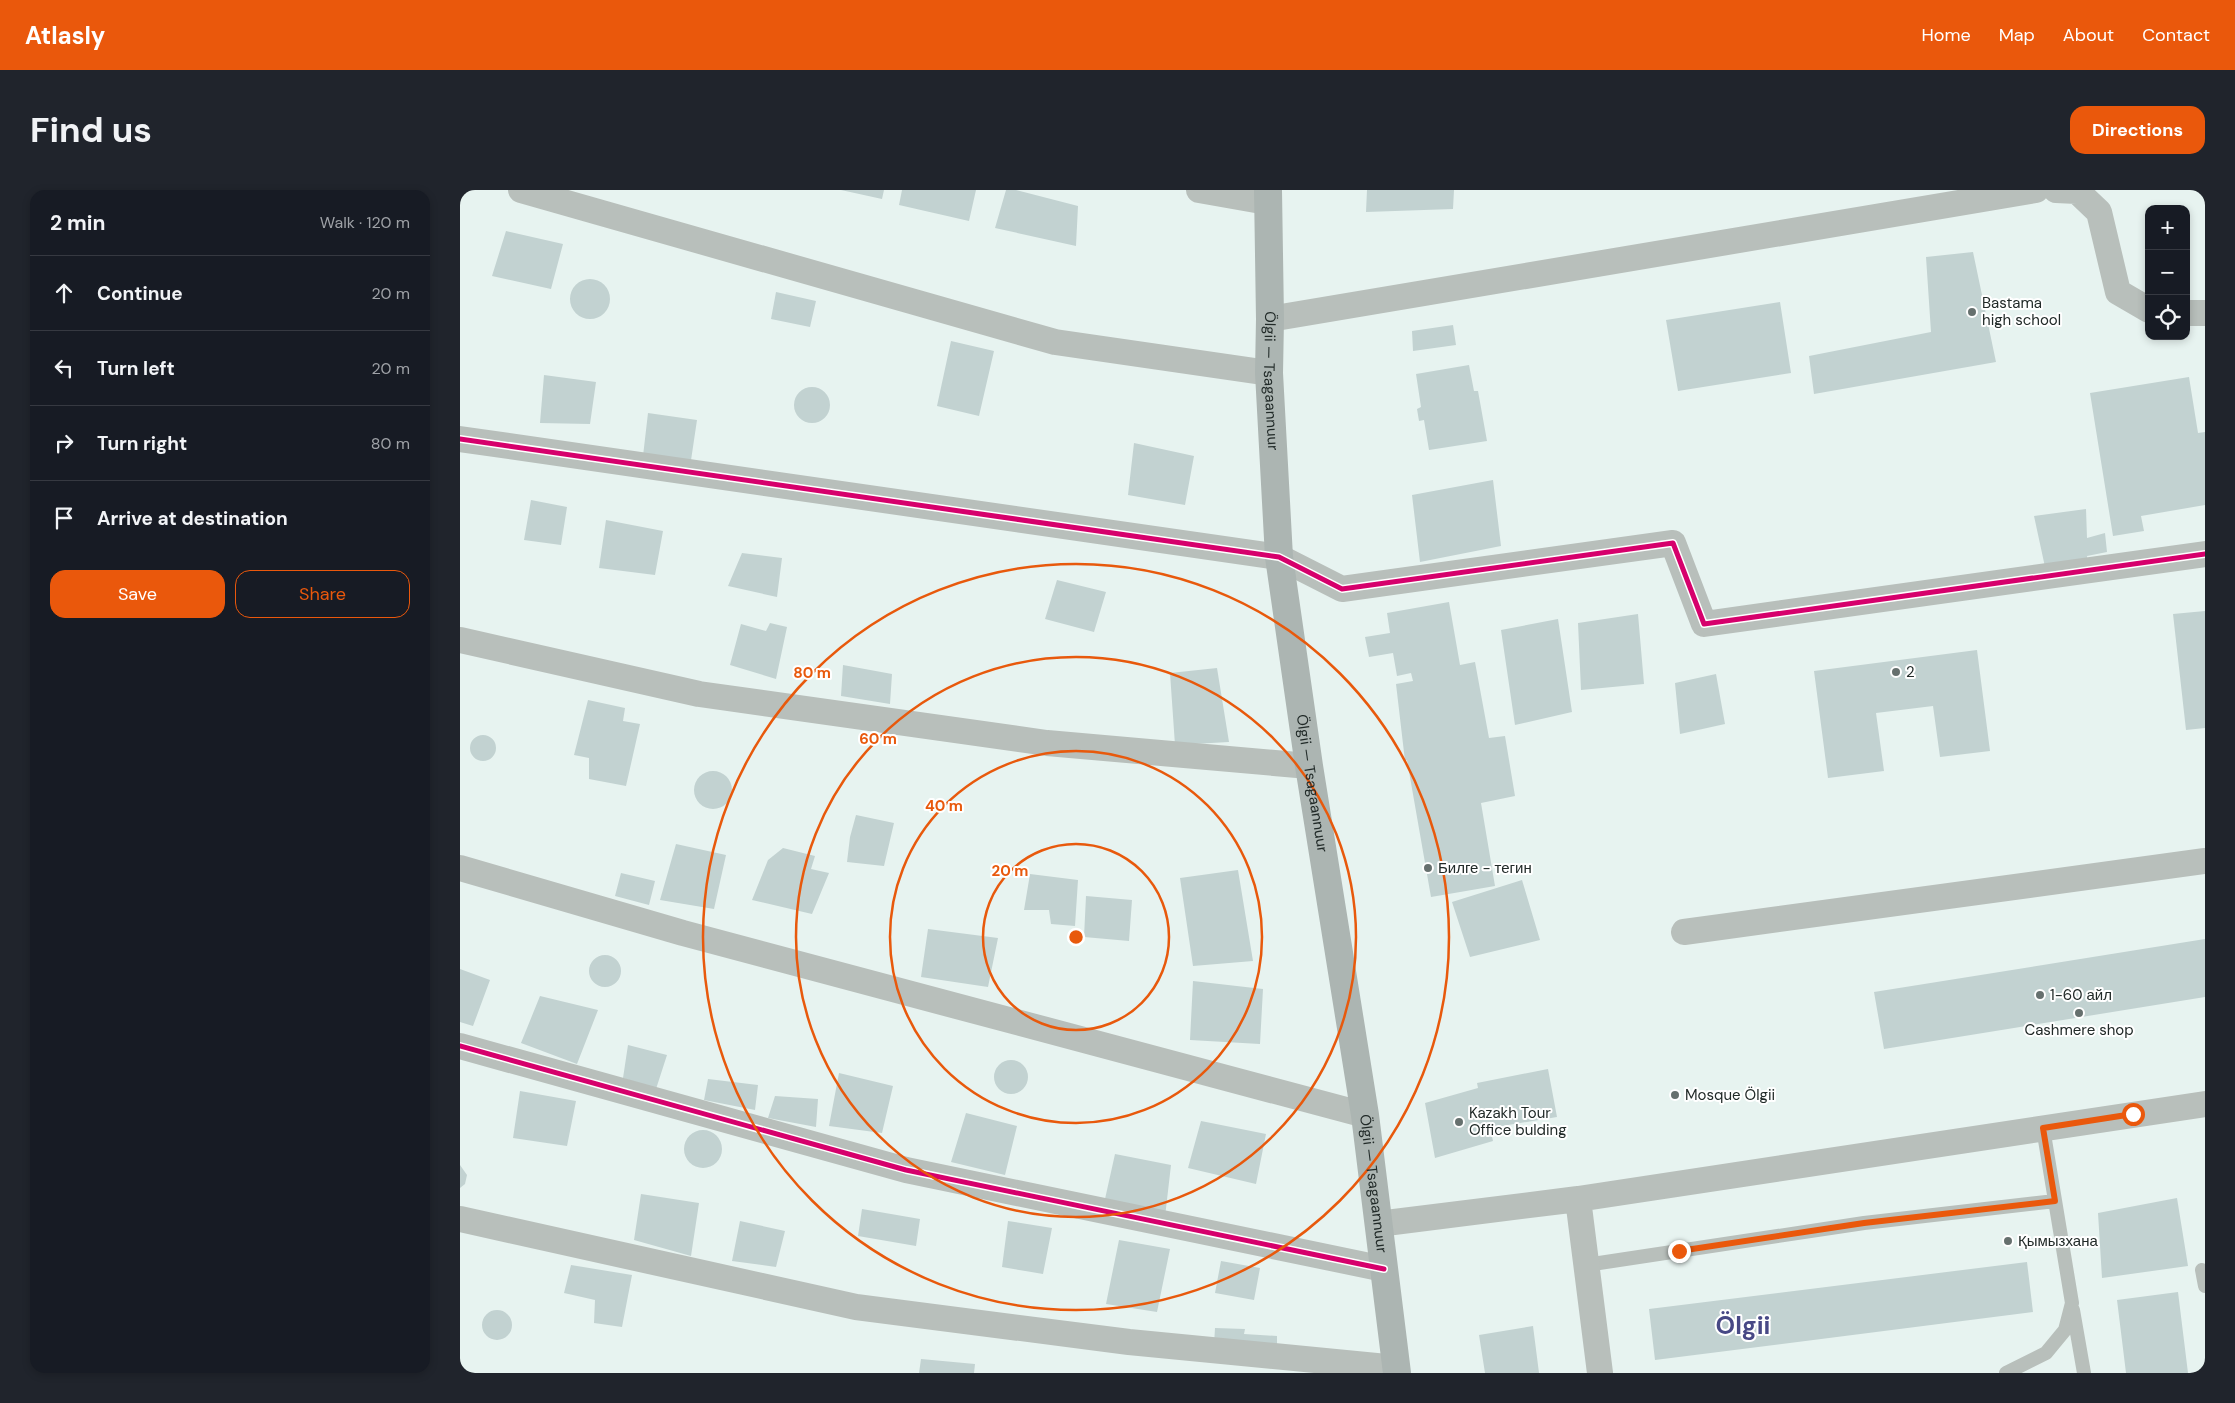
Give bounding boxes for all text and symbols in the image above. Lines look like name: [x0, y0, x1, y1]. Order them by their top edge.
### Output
text: Atlasly: [25, 20, 105, 51]
text: Home: [1921, 23, 1971, 47]
text: Map: [1999, 23, 2035, 47]
text: About: [2063, 23, 2114, 47]
text: Contact: [2142, 23, 2210, 47]
button: Directions: [2070, 106, 2205, 154]
text: Find us: [30, 107, 152, 153]
map controls: [2145, 205, 2190, 340]
button: +: [2145, 205, 2190, 250]
text: 2 min: [50, 209, 106, 237]
text: Walk · 120 m: [320, 212, 410, 233]
button: −: [2145, 250, 2190, 295]
icon: ahead: [50, 279, 78, 307]
text: Continue: [97, 281, 183, 306]
text: 20 m: [371, 283, 410, 304]
place label: Bastama high school: [1982, 293, 2061, 330]
button: locate: [2145, 295, 2190, 340]
marker: Bastama high school: [1966, 306, 1978, 318]
street label: Ölgii — Tsagaannuur: [1259, 311, 1283, 452]
icon: left: [50, 354, 78, 382]
text: Turn left: [97, 356, 175, 381]
text: 20 m: [371, 358, 410, 379]
icon: right: [50, 429, 78, 457]
text: Turn right: [97, 431, 187, 456]
text: 80 m: [371, 433, 410, 454]
icon: arrive: [50, 504, 78, 532]
text: Arrive at destination: [97, 506, 288, 531]
button: Save: [50, 570, 225, 618]
button: Share: [235, 570, 410, 618]
place label: 2: [1906, 662, 1915, 682]
text: 80 m: [793, 663, 831, 683]
marker: 2: [1890, 666, 1902, 678]
street label: Ölgii — Tsagaannuur: [1292, 713, 1333, 854]
text: 60 m: [859, 729, 897, 749]
text: 40 m: [925, 796, 963, 816]
place label: Билге - тегин: [1438, 858, 1532, 878]
text: 20 m: [992, 861, 1028, 881]
marker: Билге - тегин: [1422, 862, 1434, 874]
centre of rings: [1067, 928, 1085, 946]
place label: 1-60 айл: [2050, 985, 2112, 1005]
marker: 1-60 айл: [2034, 989, 2046, 1001]
marker: Cashmere shop: [2073, 1007, 2085, 1019]
place label: Cashmere shop: [2024, 1020, 2134, 1040]
place label: Mosque Ölgii: [1685, 1085, 1775, 1105]
marker: Mosque Ölgii: [1669, 1089, 1681, 1101]
place label: Kazakh Tour Office bulding: [1469, 1103, 1567, 1140]
route start: [2122, 1103, 2145, 1126]
street label: Ölgii — Tsagaannuur: [1355, 1113, 1392, 1254]
marker: Kazakh Tour Office bulding: [1453, 1116, 1465, 1128]
place label: Қымызхана: [2018, 1231, 2098, 1251]
marker: Қымызхана: [2002, 1235, 2014, 1247]
route end: [1668, 1240, 1691, 1263]
district label: Ölgii: [1716, 1309, 1770, 1342]

